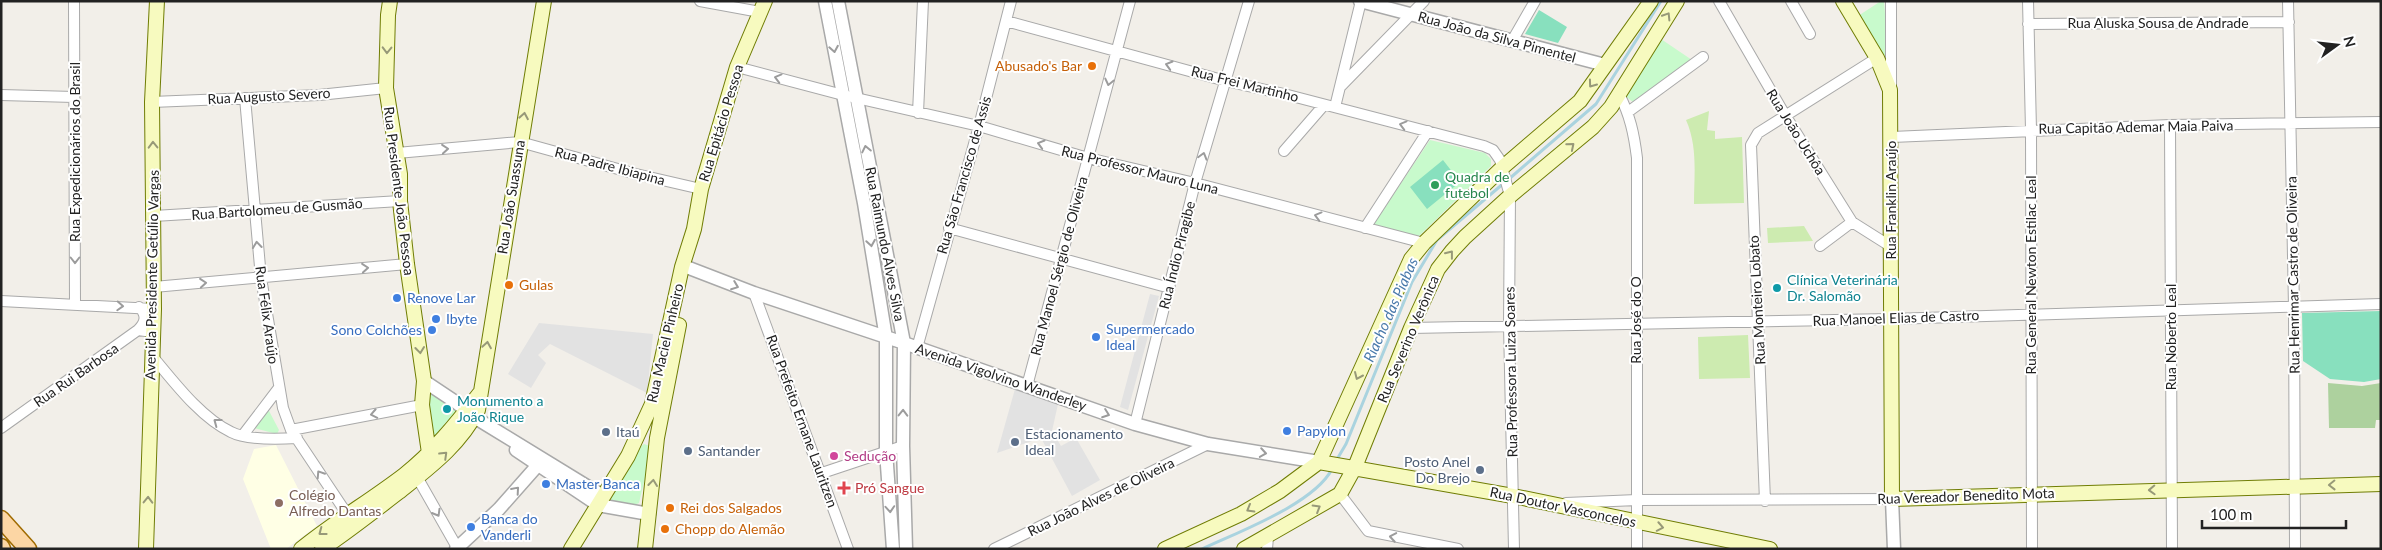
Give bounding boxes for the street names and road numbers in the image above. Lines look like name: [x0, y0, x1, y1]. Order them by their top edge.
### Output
street label: Rua João da Silva Pimentel: [1416, 7, 1578, 66]
street label: Rua Aluska Sousa de Andrade: [2067, 14, 2249, 31]
street label: Rua Expedicionários do Brasil: [66, 62, 83, 242]
street label: Rua Epitácio Pessoa: [695, 62, 746, 184]
street label: Rua Frei Martinho: [1190, 62, 1301, 105]
street label: Rua Augusto Severo: [207, 84, 331, 107]
street label: Rua João Uchôa: [1763, 86, 1830, 178]
street label: Rua São Francisco de Assis: [933, 94, 994, 256]
street label: Rua Presidente João Pessoa: [381, 106, 418, 276]
street label: Rua Capitão Ademar Maia Paiva: [2038, 116, 2234, 137]
street label: Rua João Suassuna: [493, 139, 528, 255]
street label: Rua Franklin Araújo: [1882, 140, 1899, 260]
street label: Rua Professor Mauro Luna: [1060, 142, 1221, 197]
street label: Rua Padre Ibiapina: [553, 143, 667, 188]
street label: Rua Raimundo Alves Silva: [862, 165, 909, 323]
street label: Avenida Presidente Getúlio Vargas: [141, 170, 162, 380]
street label: Rua Manoel Sérgio de Oliveira: [1026, 174, 1091, 357]
street label: Rua General Newton Estilac Leal: [2022, 175, 2039, 375]
street label: Rua Henrimar Castro de Oliveira: [2282, 176, 2303, 374]
street label: Rua Bartolomeu de Gusmão: [191, 194, 363, 223]
street label: Rua Índio Piragibe: [1155, 199, 1198, 311]
street label: Rua Monteiro Lobato: [1745, 235, 1768, 365]
street label: Rua Félix Araújo: [252, 265, 283, 365]
street label: Rua Severino Verônica: [1373, 273, 1442, 405]
street label: Rua José do O: [1627, 276, 1644, 364]
street label: Rua Maciel Pinheiro: [643, 282, 687, 404]
street label: Rua Noberto Leal: [2162, 284, 2179, 390]
street label: Rua Professora Luiza Soares: [1501, 286, 1520, 458]
street label: Rua Manoel Elias de Castro: [1812, 306, 1980, 329]
street label: Rua Prefeito Ernane Lauritzen: [763, 332, 842, 510]
street label: Rua Rui Barbosa: [30, 339, 122, 410]
street label: Avenida Vigolvino Wanderley: [913, 339, 1090, 414]
street label: Rua João Alves de Oliveira: [1025, 454, 1177, 540]
street label: Rua Doutor Vasconcelos: [1488, 483, 1638, 530]
street label: Rua Vereador Benedito Mota: [1877, 484, 2055, 507]

